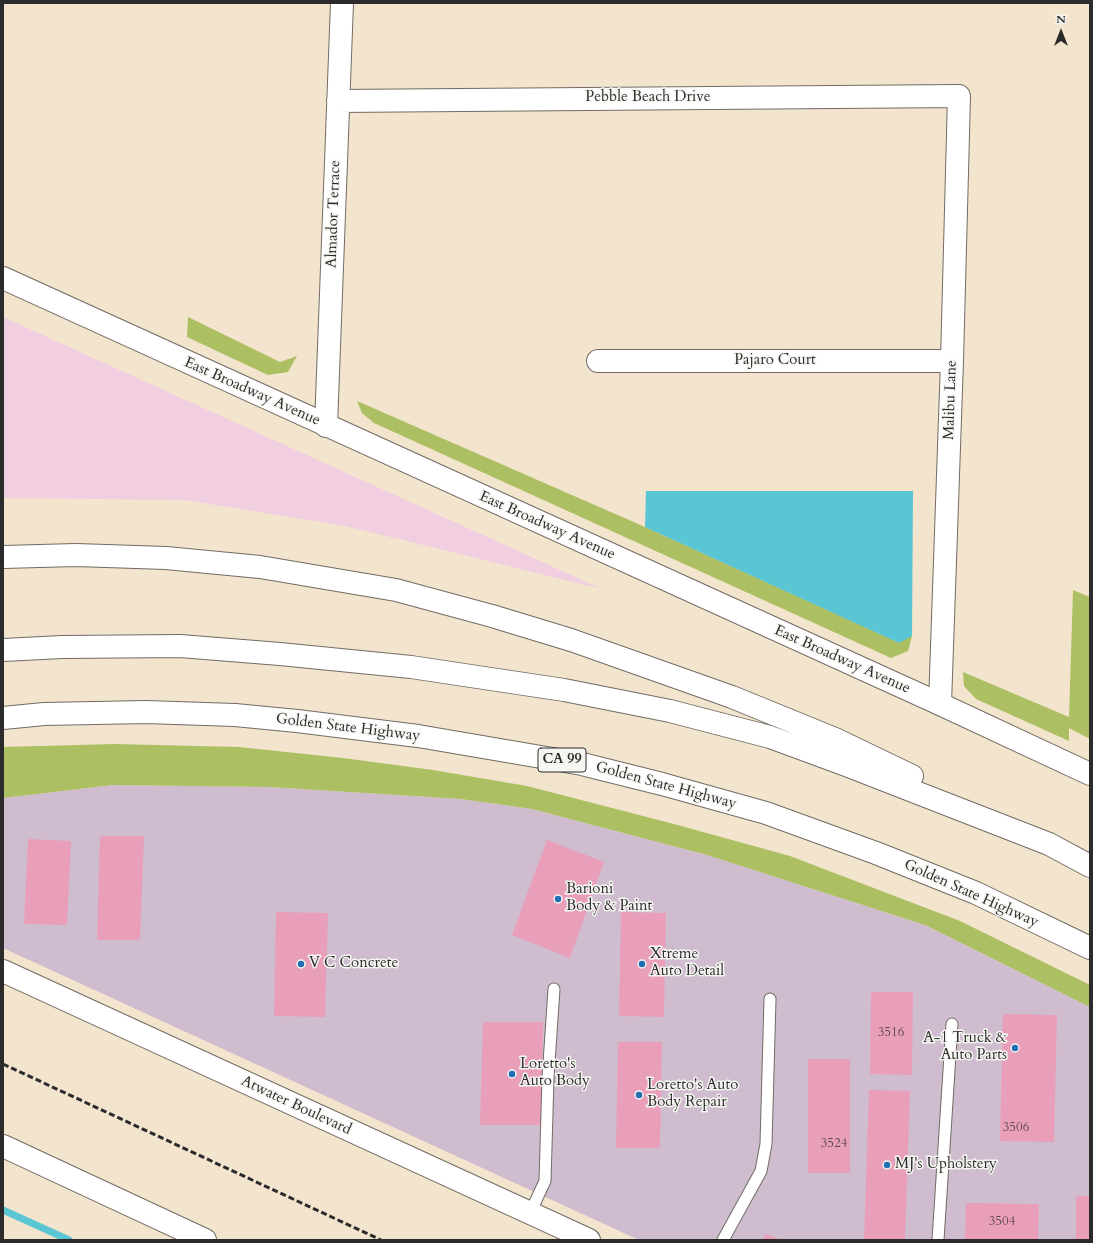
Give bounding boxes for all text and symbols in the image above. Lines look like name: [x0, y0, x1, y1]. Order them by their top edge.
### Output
north arrow: [1041, 12, 1081, 52]
text: N: [1056, 12, 1066, 27]
street label: Pebble Beach Drive: [585, 89, 711, 107]
street label: Almador Terrace: [323, 160, 345, 268]
street label: Pajaro Court: [734, 352, 816, 370]
street label: East Broadway Avenue: [181, 354, 323, 430]
street label: Malibu Lane: [941, 360, 961, 440]
street label: East Broadway Avenue: [476, 488, 618, 564]
street label: East Broadway Avenue: [771, 622, 913, 698]
street label: Golden State Highway: [275, 710, 421, 746]
road number: CA 99: [538, 748, 586, 772]
street label: Golden State Highway: [594, 759, 738, 813]
street label: Golden State Highway: [901, 856, 1041, 932]
place label: Barioni Body & Paint: [566, 881, 652, 916]
marker: Barioni Body & Paint: [553, 894, 563, 904]
place label: Xtreme Auto Detail: [650, 946, 724, 981]
place label: V C Concrete: [309, 955, 398, 973]
marker: V C Concrete: [296, 959, 306, 969]
marker: Xtreme Auto Detail: [637, 959, 647, 969]
house number: 3516: [878, 1025, 904, 1041]
place label: A-1 Truck & Auto Parts: [923, 1030, 1007, 1065]
marker: A-1 Truck & Auto Parts: [1010, 1043, 1020, 1053]
place label: Loretto's Auto Body: [520, 1056, 590, 1091]
marker: Loretto's Auto Body: [507, 1069, 517, 1079]
street label: Atwater Boulevard: [238, 1073, 354, 1139]
place label: Loretto's Auto Body Repair: [647, 1077, 738, 1112]
marker: Loretto's Auto Body Repair: [634, 1090, 644, 1100]
house number: 3506: [1003, 1120, 1029, 1136]
house number: 3524: [821, 1136, 847, 1152]
place label: MJ's Upholstery: [895, 1156, 997, 1174]
marker: MJ's Upholstery: [882, 1160, 892, 1170]
house number: 3504: [989, 1214, 1015, 1230]

